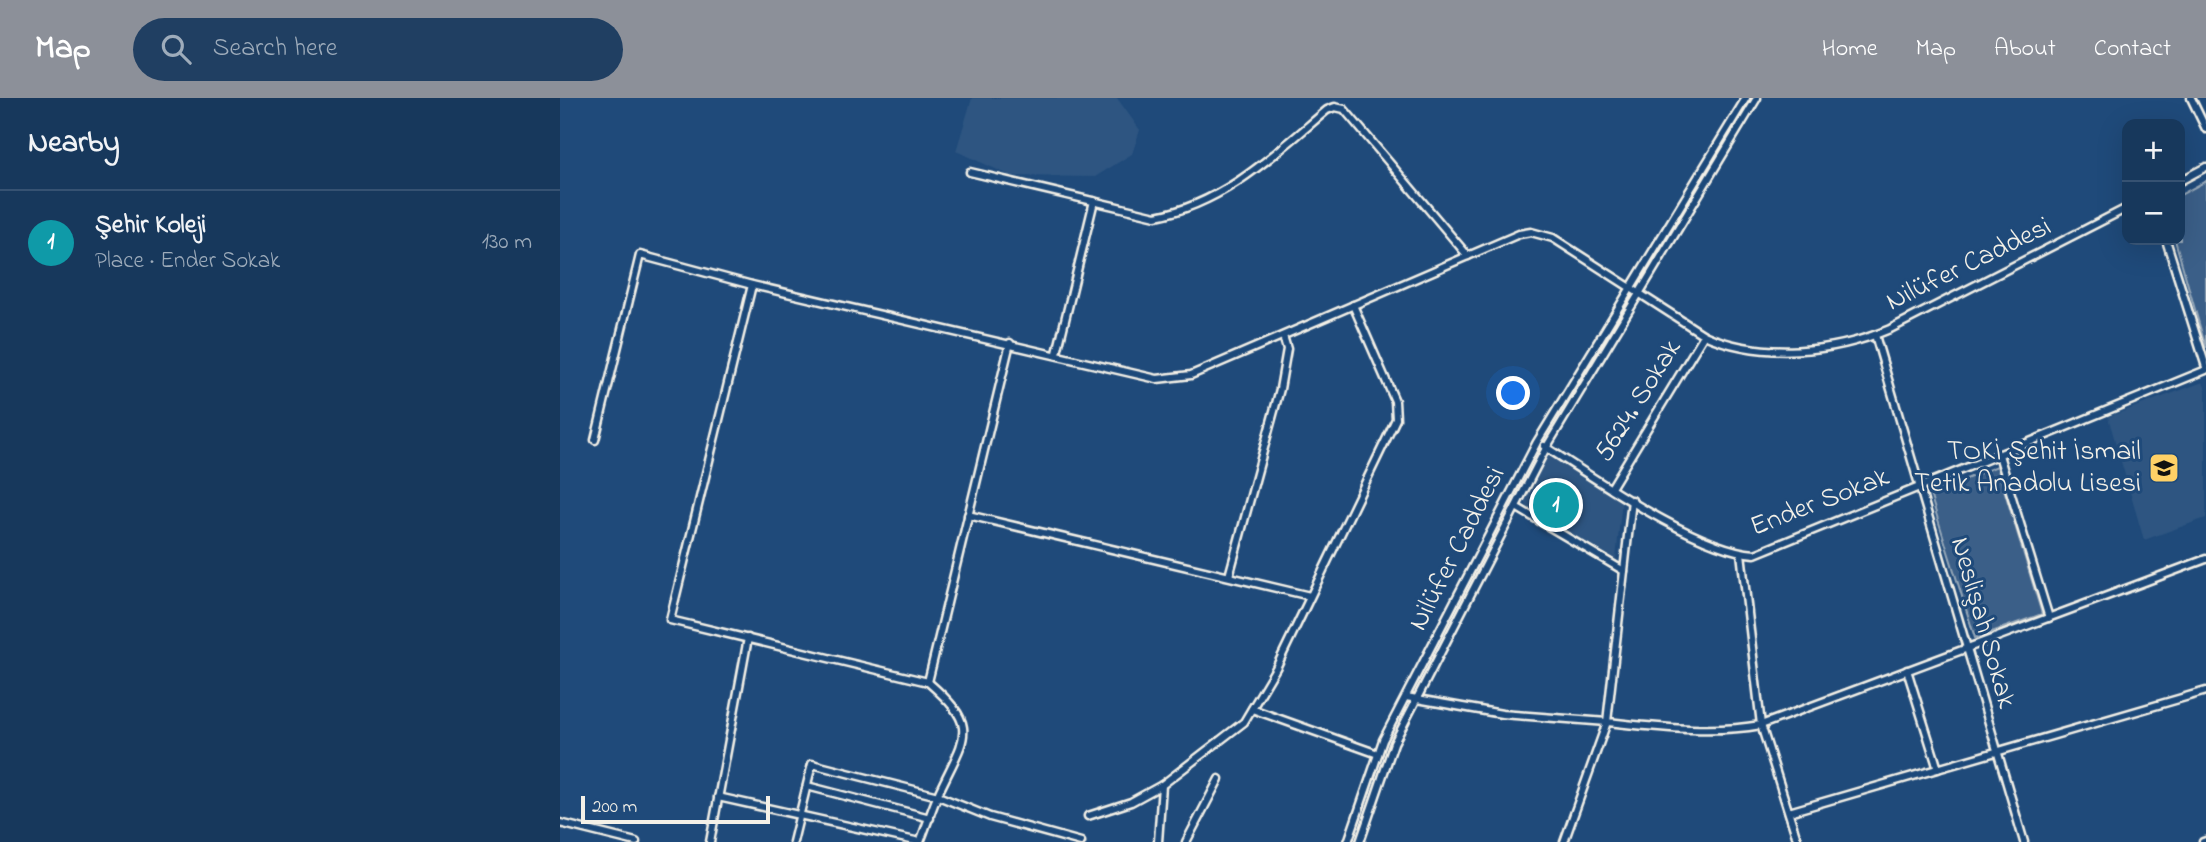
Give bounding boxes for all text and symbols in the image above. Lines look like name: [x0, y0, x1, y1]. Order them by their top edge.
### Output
search box: [133, 18, 623, 81]
text: Map: [35, 25, 91, 73]
icon: search: [157, 30, 195, 68]
text: Search here: [213, 30, 337, 68]
text: Home: [1822, 32, 1878, 67]
text: Map: [1916, 32, 1956, 67]
text: About: [1994, 32, 2056, 67]
text: Contact: [2094, 32, 2171, 67]
map controls: [2122, 119, 2185, 245]
button: +: [2122, 119, 2185, 182]
text: Nearby: [28, 122, 120, 166]
button: −: [2122, 182, 2185, 245]
text: Şehir Koleji: [95, 207, 206, 245]
street label: Nilüfer Caddesi: [1879, 207, 2059, 323]
text: 1: [47, 226, 55, 259]
text: 130 m: [482, 226, 532, 259]
text: Place · Ender Sokak: [95, 245, 280, 278]
street label: 5624. Sokak: [1585, 331, 1693, 470]
your location: [1496, 376, 1530, 410]
place label: TOKİ Şehit İsmail Tetik Anadolu Lisesi: [1914, 432, 2141, 505]
school or university icon: TOKİ Şehit İsmail Tetik Anadolu Lisesi: [2147, 451, 2181, 485]
street label: Ender Sokak: [1744, 457, 1896, 548]
street label: Nilüfer Caddesi: [1399, 460, 1517, 638]
pin: 1: [1533, 479, 1579, 531]
street label: Neslişah Sokak: [1938, 533, 2026, 714]
scale bar: [581, 793, 770, 825]
text: 200 m: [592, 794, 637, 821]

